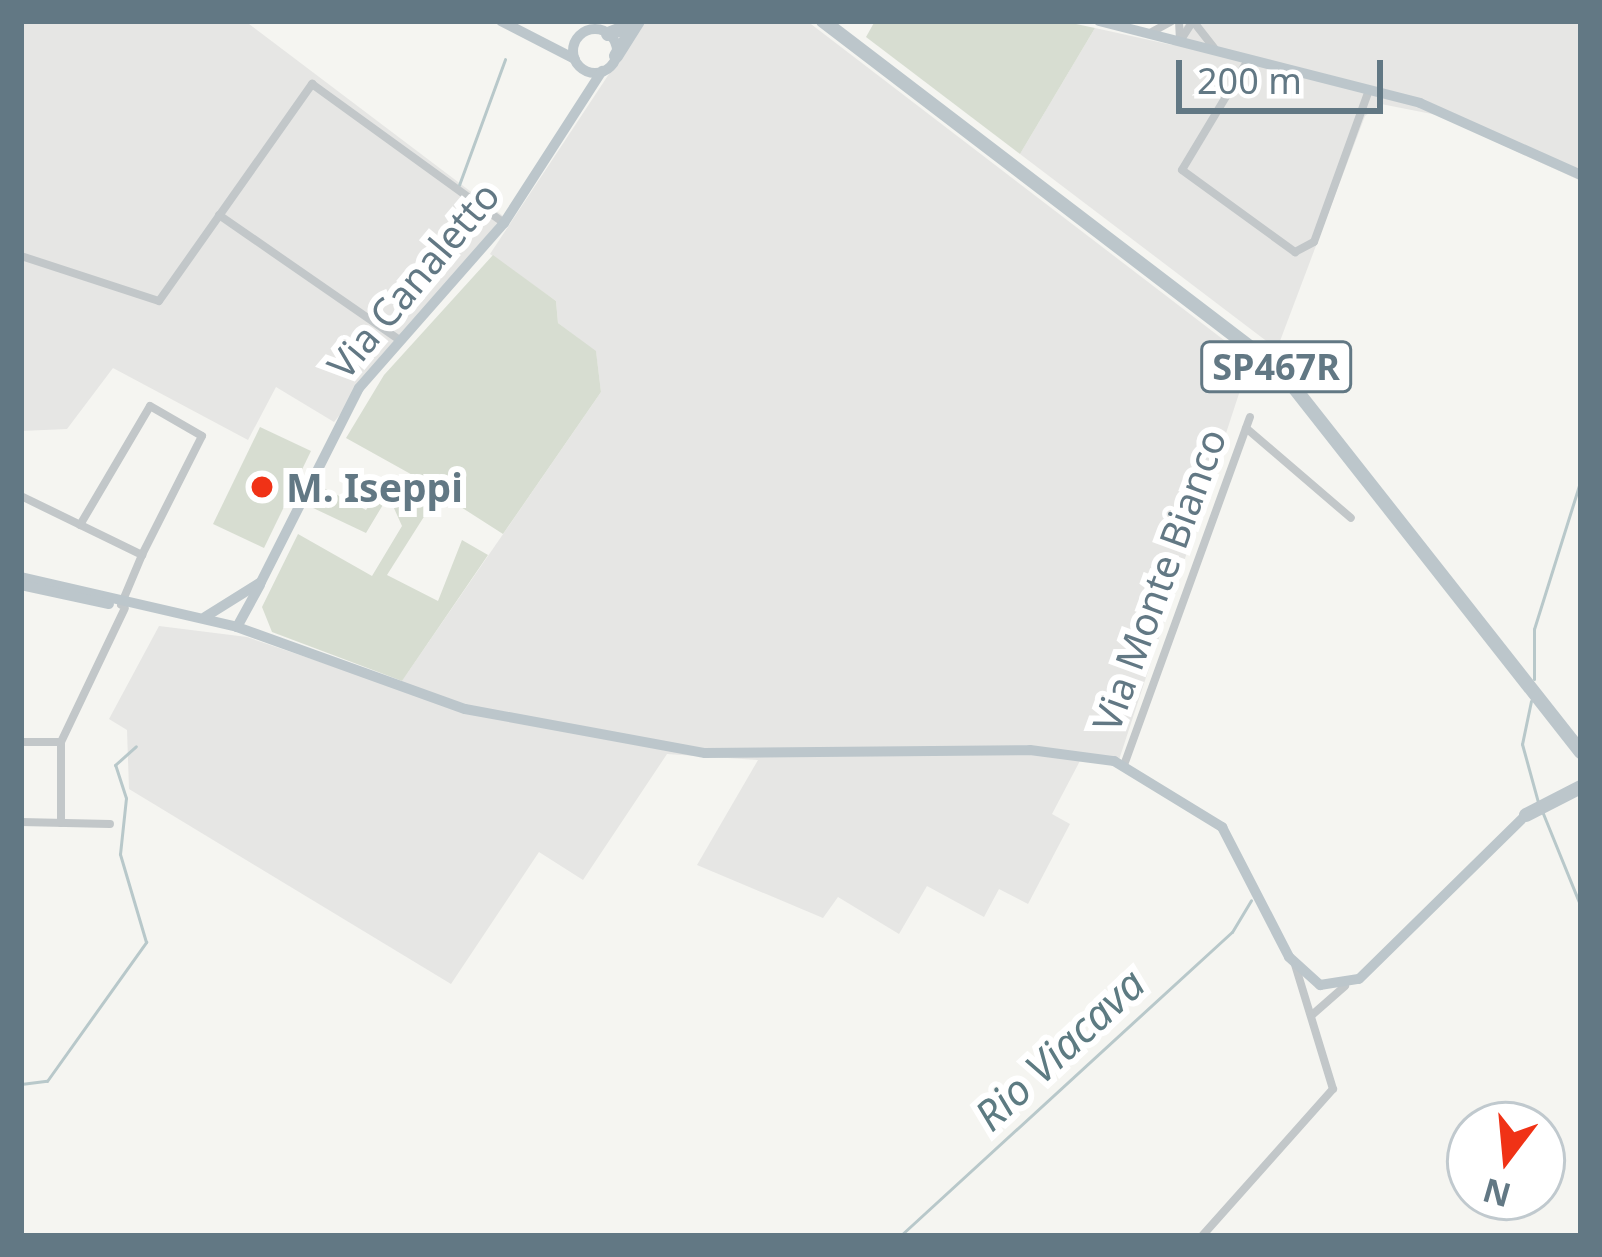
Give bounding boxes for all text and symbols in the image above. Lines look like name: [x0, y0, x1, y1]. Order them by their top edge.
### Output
scale bar: [1182, 36, 1389, 110]
text: 200 m: [1197, 56, 1302, 105]
street label: Via Canaletto: [317, 172, 509, 388]
road number: SP467R: [1198, 337, 1354, 397]
street label: Via Monte Bianco: [1083, 422, 1235, 738]
place label: M. Iseppi: [286, 464, 463, 510]
marker: M. Iseppi: [249, 474, 275, 500]
water label: Rio Viacava: [964, 958, 1154, 1140]
north arrow: [1446, 1101, 1566, 1221]
text: N: [1478, 1168, 1516, 1219]

